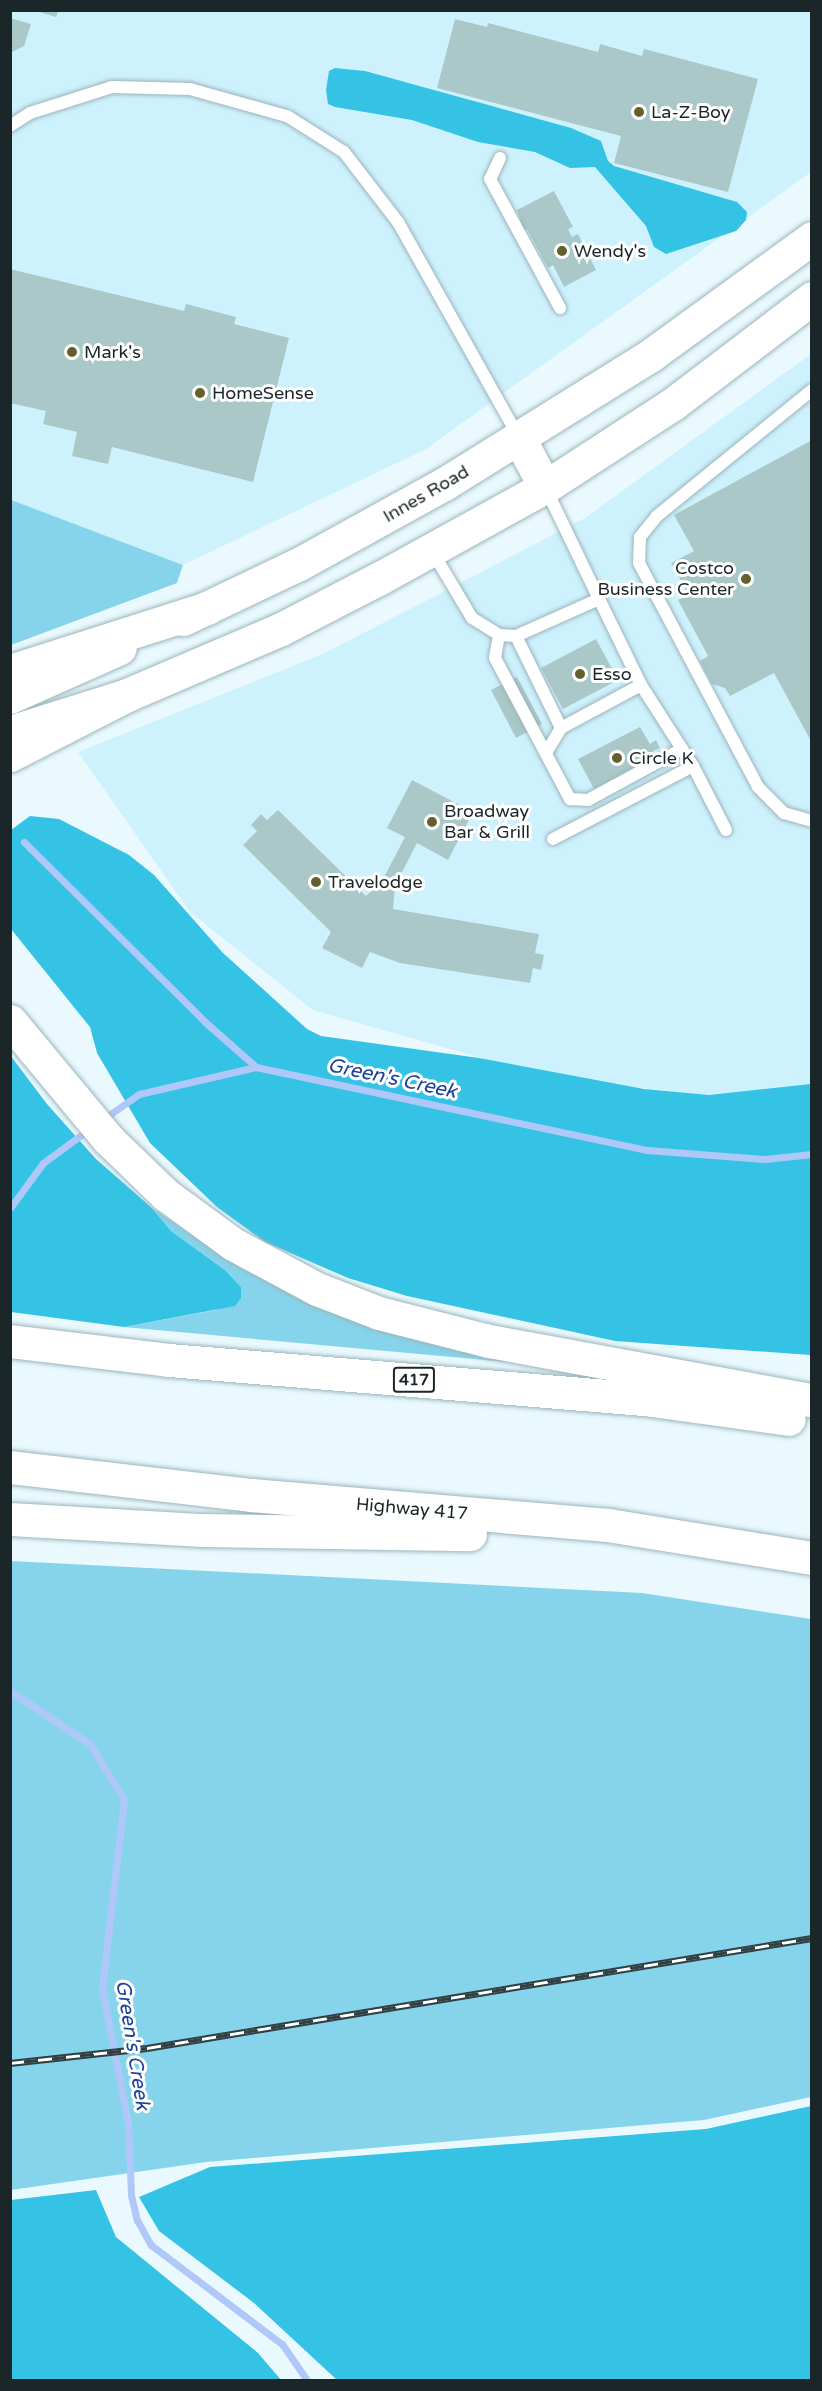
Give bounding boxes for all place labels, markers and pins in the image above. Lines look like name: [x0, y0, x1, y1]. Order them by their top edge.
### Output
place label: La-Z-Boy: [651, 101, 731, 123]
marker: La-Z-Boy: [632, 105, 646, 119]
place label: Wendy's: [574, 240, 646, 262]
marker: Wendy's: [555, 244, 569, 258]
place label: Mark's: [84, 341, 141, 363]
marker: Mark's: [65, 345, 79, 359]
place label: HomeSense: [212, 382, 314, 404]
marker: HomeSense: [193, 386, 207, 400]
place label: Costco Business Center: [597, 558, 734, 600]
marker: Costco Business Center: [739, 572, 753, 586]
place label: Esso: [592, 663, 632, 685]
marker: Esso: [573, 667, 587, 681]
place label: Circle K: [629, 747, 694, 769]
marker: Circle K: [610, 751, 624, 765]
place label: Broadway Bar & Grill: [444, 801, 530, 844]
marker: Broadway Bar & Grill: [425, 815, 439, 829]
place label: Travelodge: [328, 871, 423, 893]
marker: Travelodge: [309, 875, 323, 889]

